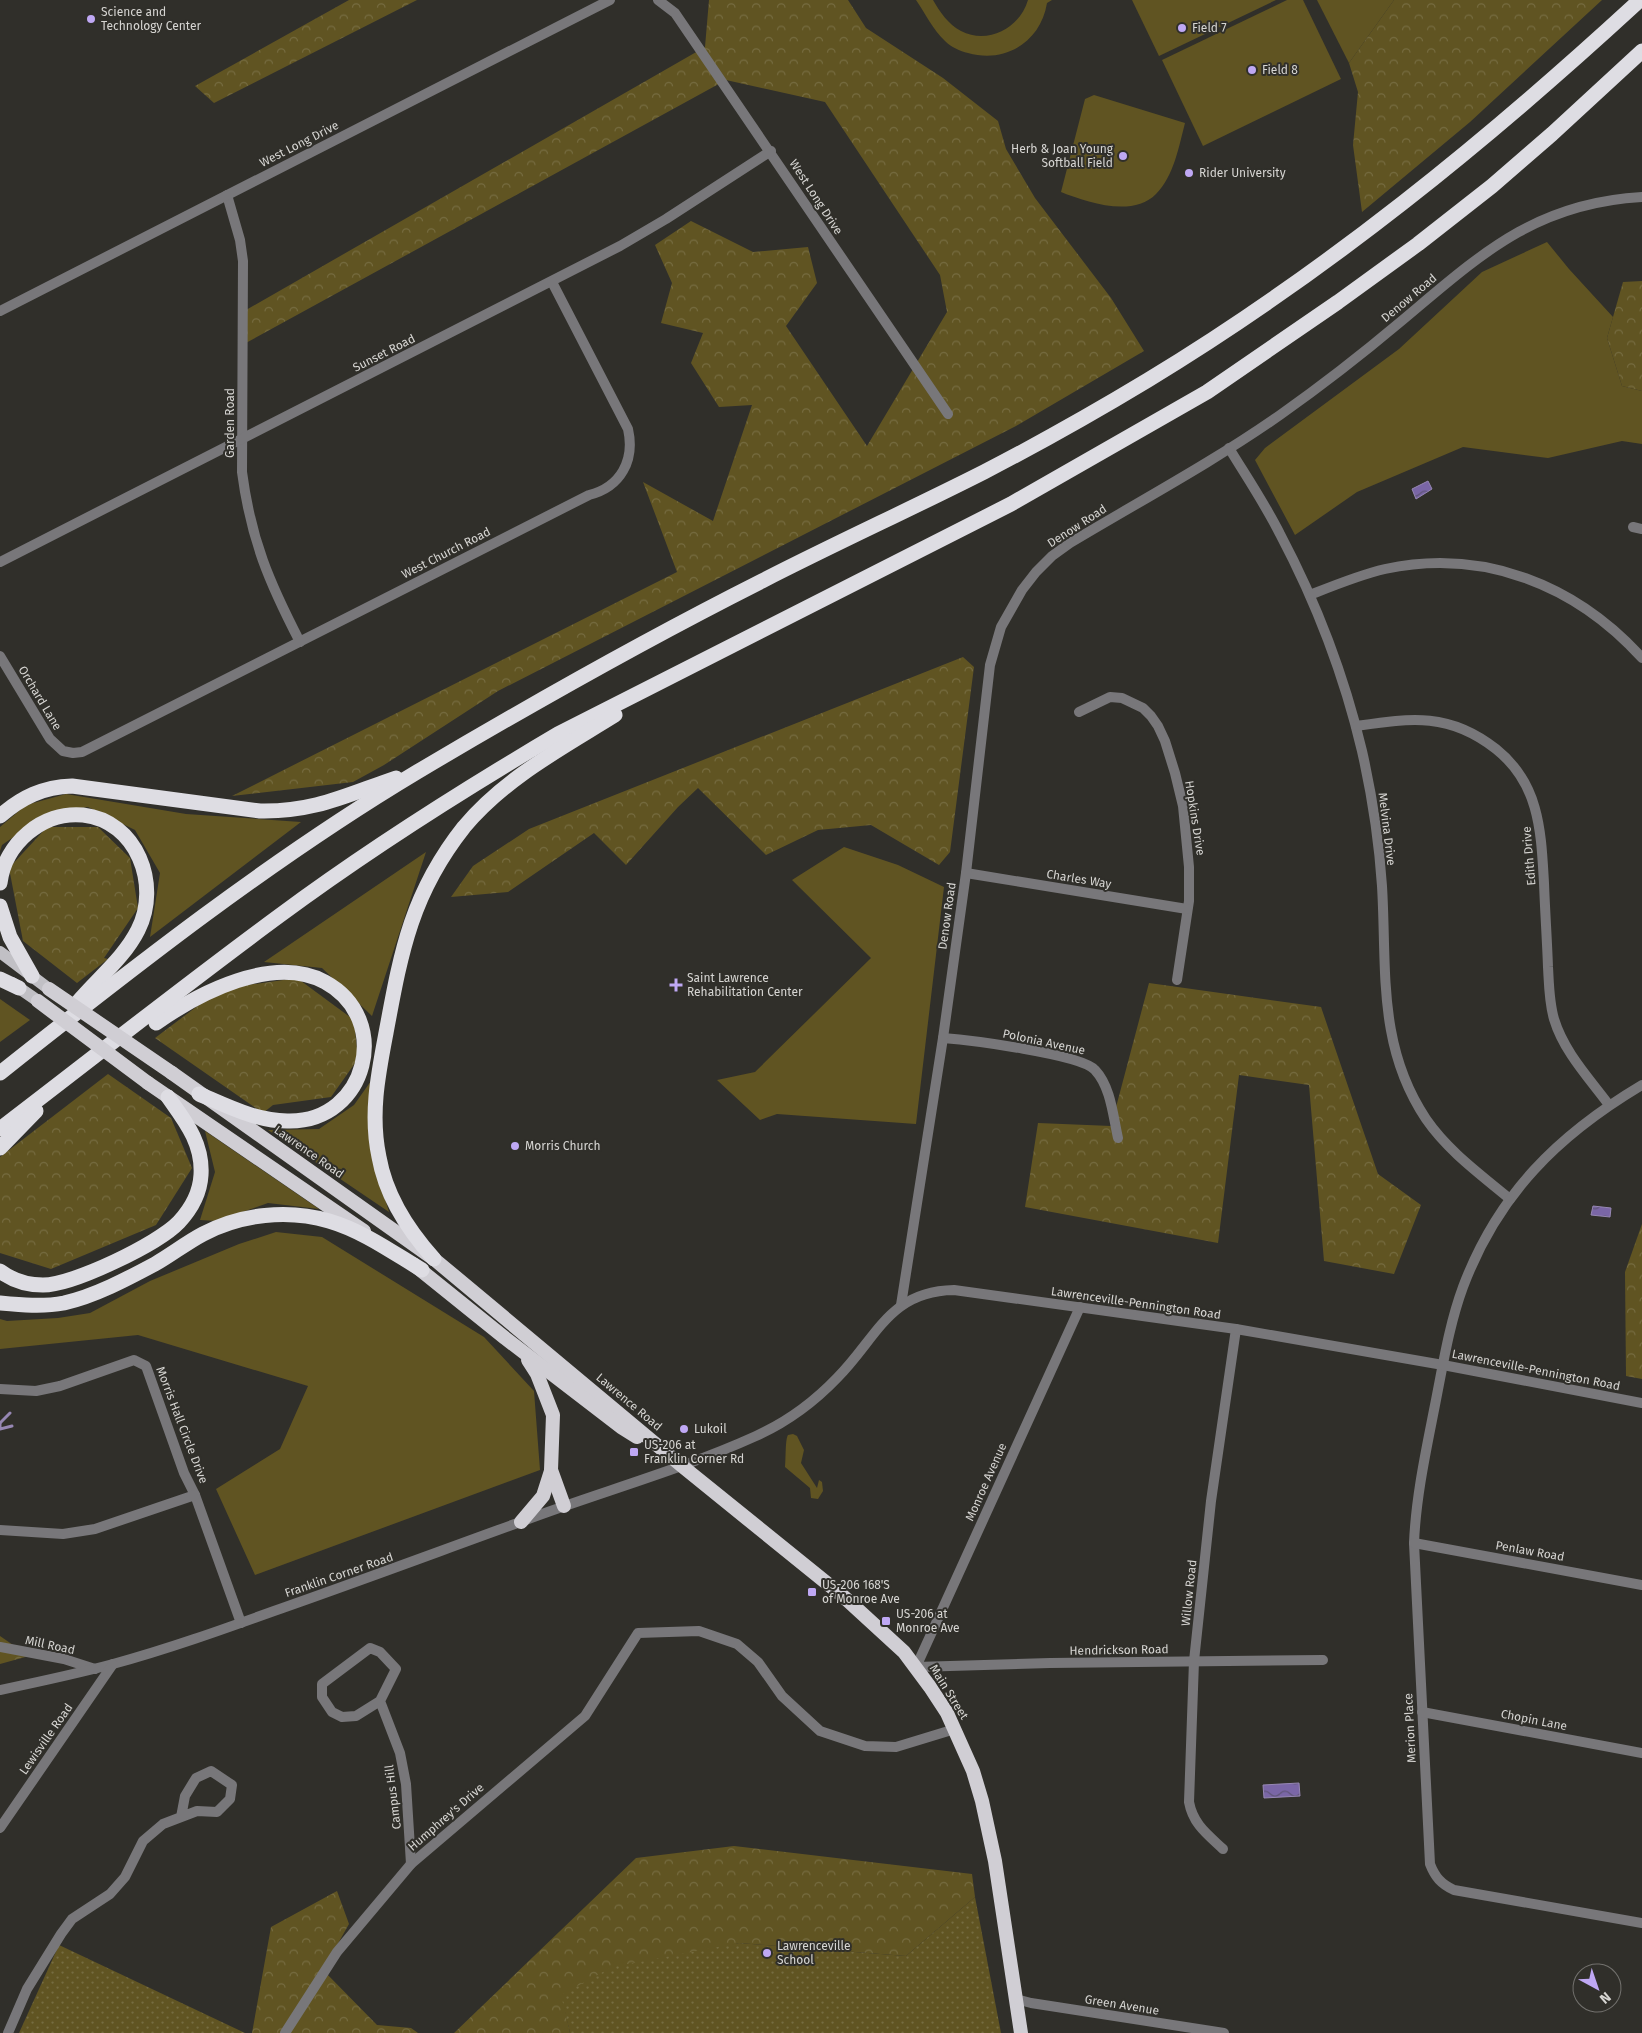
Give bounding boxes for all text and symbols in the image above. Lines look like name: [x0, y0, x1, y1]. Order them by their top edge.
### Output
place label: Science and Technology Center: [101, 5, 201, 33]
marker: Science and Technology Center: [85, 13, 97, 25]
place label: Field 7: [1192, 21, 1227, 35]
marker: Field 7: [1176, 22, 1188, 34]
place label: Field 8: [1262, 63, 1298, 77]
marker: Field 8: [1246, 64, 1258, 76]
street label: West Long Drive: [257, 118, 341, 170]
place label: Herb & Joan Young Softball Field: [1011, 142, 1114, 170]
marker: Herb & Joan Young Softball Field: [1117, 150, 1129, 162]
street label: West Long Drive: [787, 157, 845, 237]
place label: Rider University: [1199, 166, 1286, 180]
marker: Rider University: [1183, 167, 1195, 179]
street label: Denow Road: [1379, 271, 1439, 325]
street label: Sunset Road: [351, 331, 417, 375]
street label: Garden Road: [223, 388, 237, 458]
street label: Denow Road: [1045, 502, 1109, 550]
street label: West Church Road: [399, 525, 493, 581]
street label: Orchard Lane: [15, 663, 65, 733]
street label: Hopkins Drive: [1182, 779, 1208, 857]
street label: Melvina Drive: [1376, 792, 1398, 866]
street label: Edith Drive: [1519, 826, 1539, 886]
street label: Charles Way: [1046, 867, 1112, 891]
street label: Denow Road: [935, 881, 959, 951]
place label: Saint Lawrence Rehabilitation Center: [687, 971, 803, 999]
marker: Saint Lawrence Rehabilitation Center: [669, 978, 683, 992]
street label: Polonia Avenue: [1001, 1026, 1087, 1058]
street label: Lawrence Road: [272, 1123, 346, 1181]
place label: Morris Church: [525, 1139, 600, 1153]
marker: Morris Church: [509, 1140, 521, 1152]
street label: Lawrenceville-Pennington Road: [1050, 1284, 1222, 1322]
street label: Lawrenceville-Pennington Road: [1451, 1347, 1621, 1393]
street label: Morris Hall Circle Drive: [153, 1365, 211, 1485]
street label: Lawrence Road: [593, 1370, 665, 1434]
place label: Lukoil: [694, 1422, 727, 1436]
marker: Lukoil: [678, 1423, 690, 1435]
place label: US-206 at Franklin Corner Rd: [644, 1438, 744, 1466]
street label: Monroe Avenue: [962, 1441, 1010, 1523]
marker: US-206 at Franklin Corner Rd: [628, 1446, 640, 1458]
street label: Penlaw Road: [1495, 1538, 1565, 1564]
street label: Franklin Corner Road: [283, 1550, 395, 1600]
street label: Willow Road: [1179, 1559, 1199, 1627]
place label: US-206 168'S of Monroe Ave: [822, 1578, 900, 1606]
marker: US-206 168'S of Monroe Ave: [806, 1586, 818, 1598]
place label: US-206 at Monroe Ave: [896, 1607, 960, 1635]
marker: US-206 at Monroe Ave: [880, 1615, 892, 1627]
street label: Mill Road: [24, 1633, 76, 1657]
street label: Hendrickson Road: [1069, 1642, 1169, 1658]
street label: Main Street: [927, 1662, 972, 1723]
street label: Merion Place: [1401, 1693, 1419, 1763]
street label: Lewisville Road: [16, 1701, 76, 1777]
street label: Chopin Lane: [1500, 1707, 1568, 1733]
street label: Campus Hill: [382, 1763, 404, 1830]
street label: Humphrey's Drive: [405, 1780, 487, 1854]
place label: Lawrenceville School: [777, 1939, 851, 1967]
marker: Lawrenceville School: [761, 1947, 773, 1959]
north arrow: [1572, 1963, 1622, 2013]
text: N: [1596, 1988, 1614, 2007]
street label: Green Avenue: [1084, 1992, 1160, 2018]

